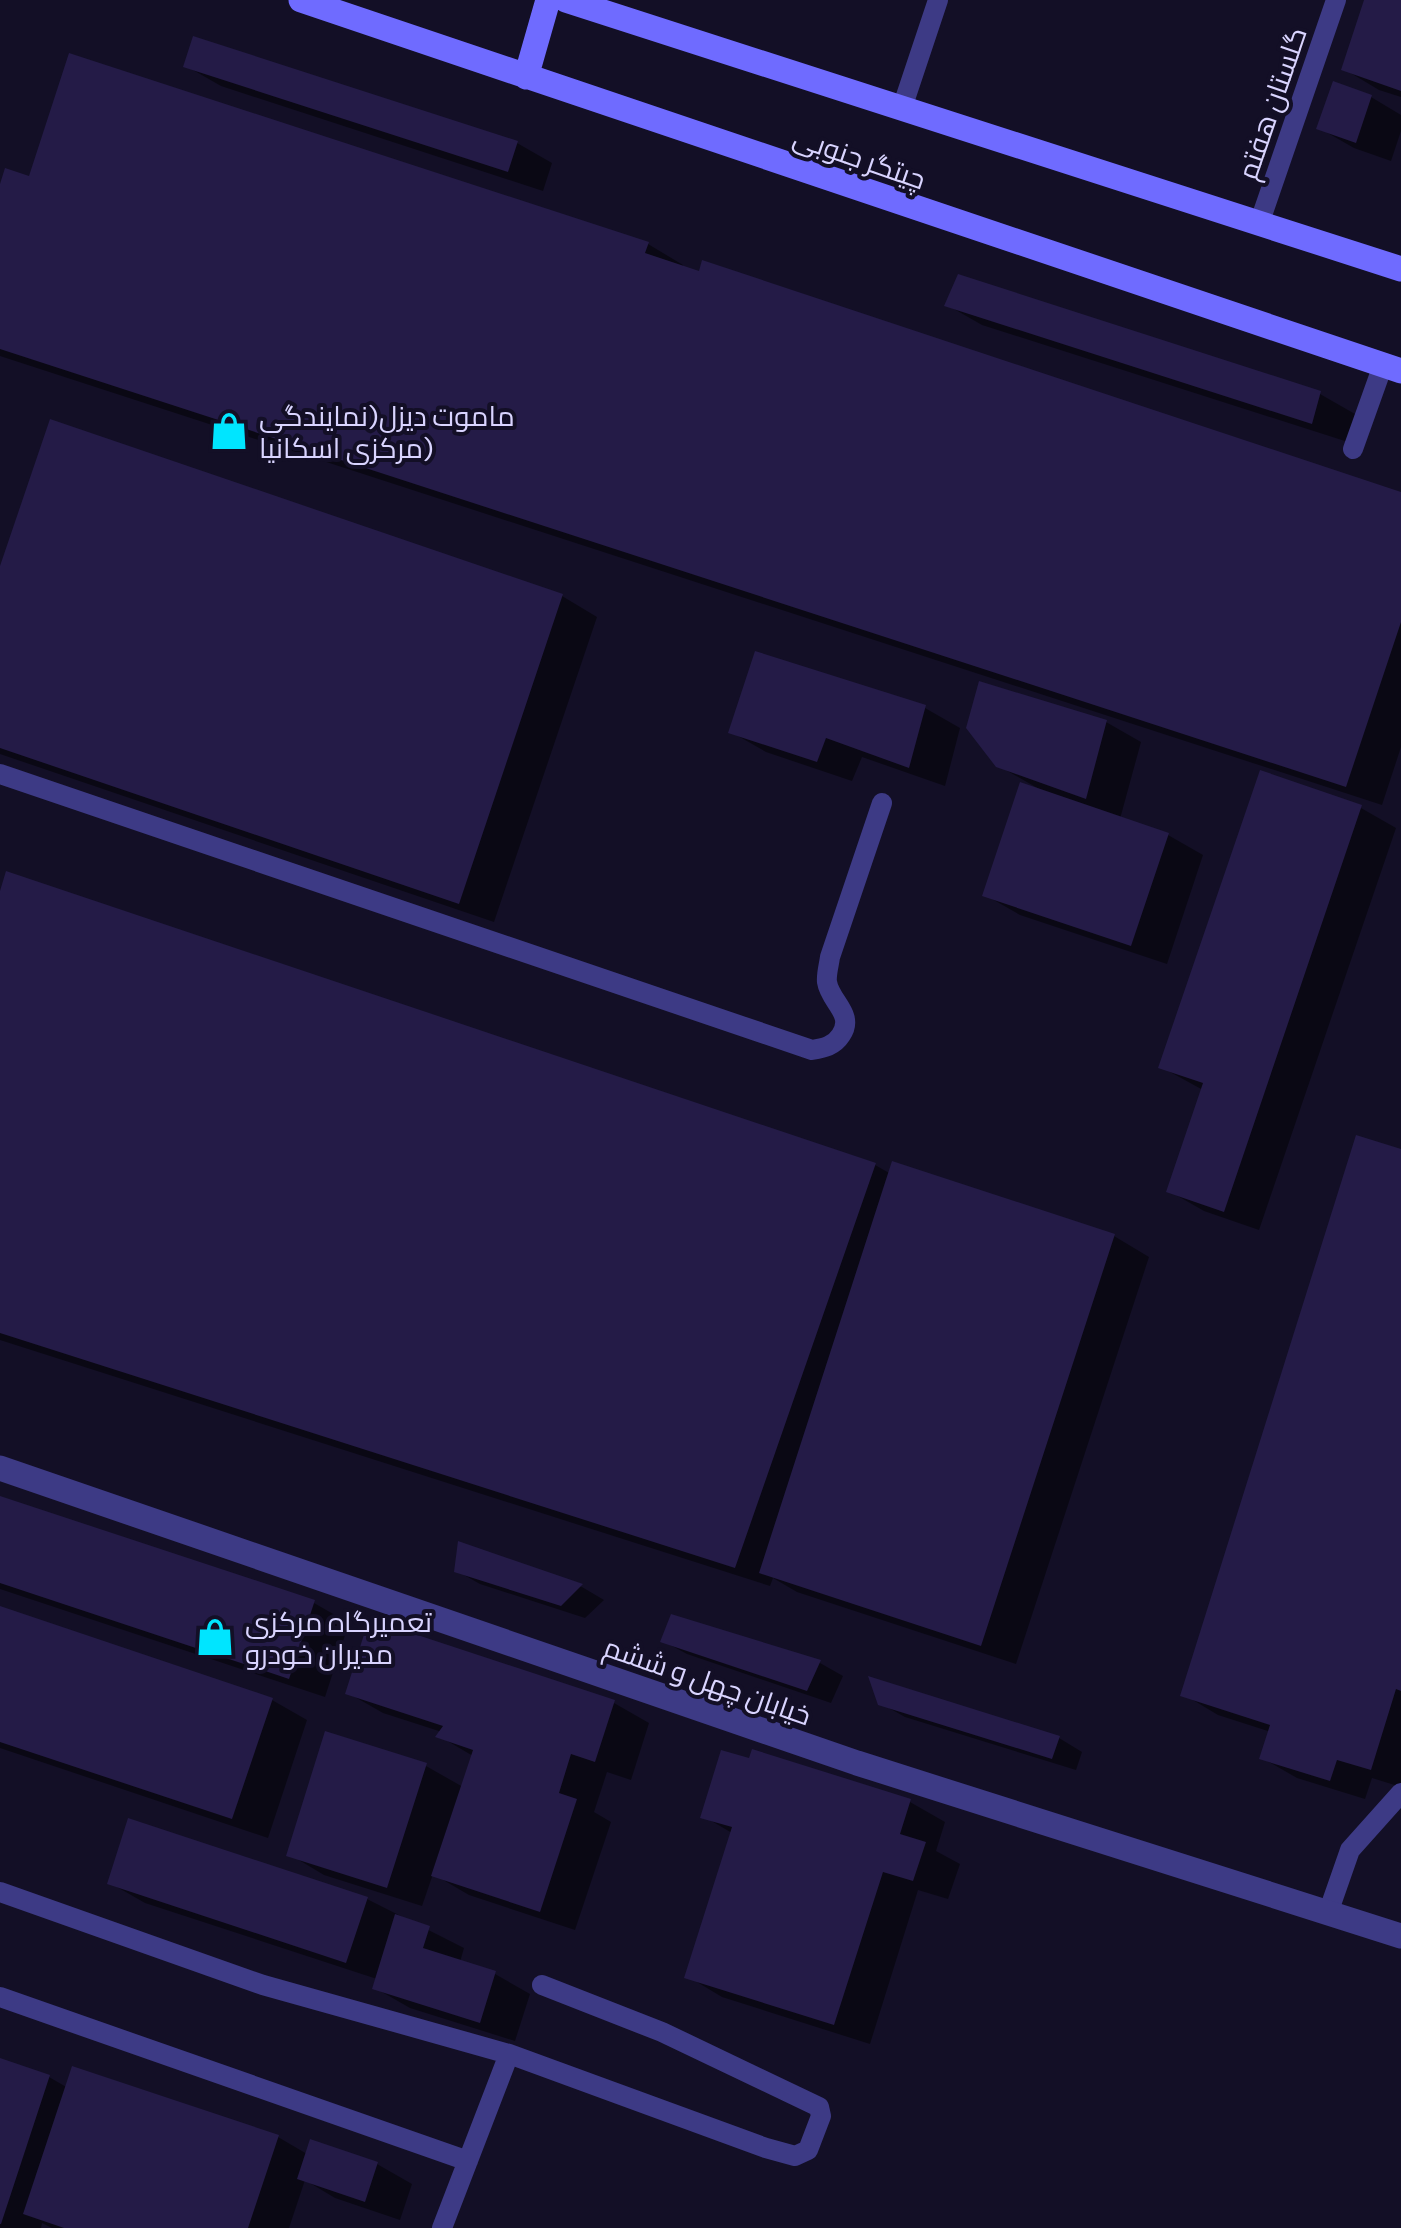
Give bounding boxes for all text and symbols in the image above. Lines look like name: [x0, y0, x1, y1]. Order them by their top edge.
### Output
street label: گلستان هفتم: [1229, 22, 1317, 185]
street label: چیتگر جنوبی: [788, 118, 931, 198]
place label: ماموت دیزل(نمایندگی مرکزی اسکانیا): [259, 398, 515, 465]
shop icon: ماموت دیزل(نمایندگی مرکزی اسکانیا): [208, 410, 250, 452]
place label: تعمیرگاه مرکزی مدیران خودرو: [245, 1604, 433, 1671]
shop icon: تعمیرگاه مرکزی مدیران خودرو: [194, 1616, 236, 1658]
street label: خیابان چهل و ششم: [599, 1629, 816, 1735]

